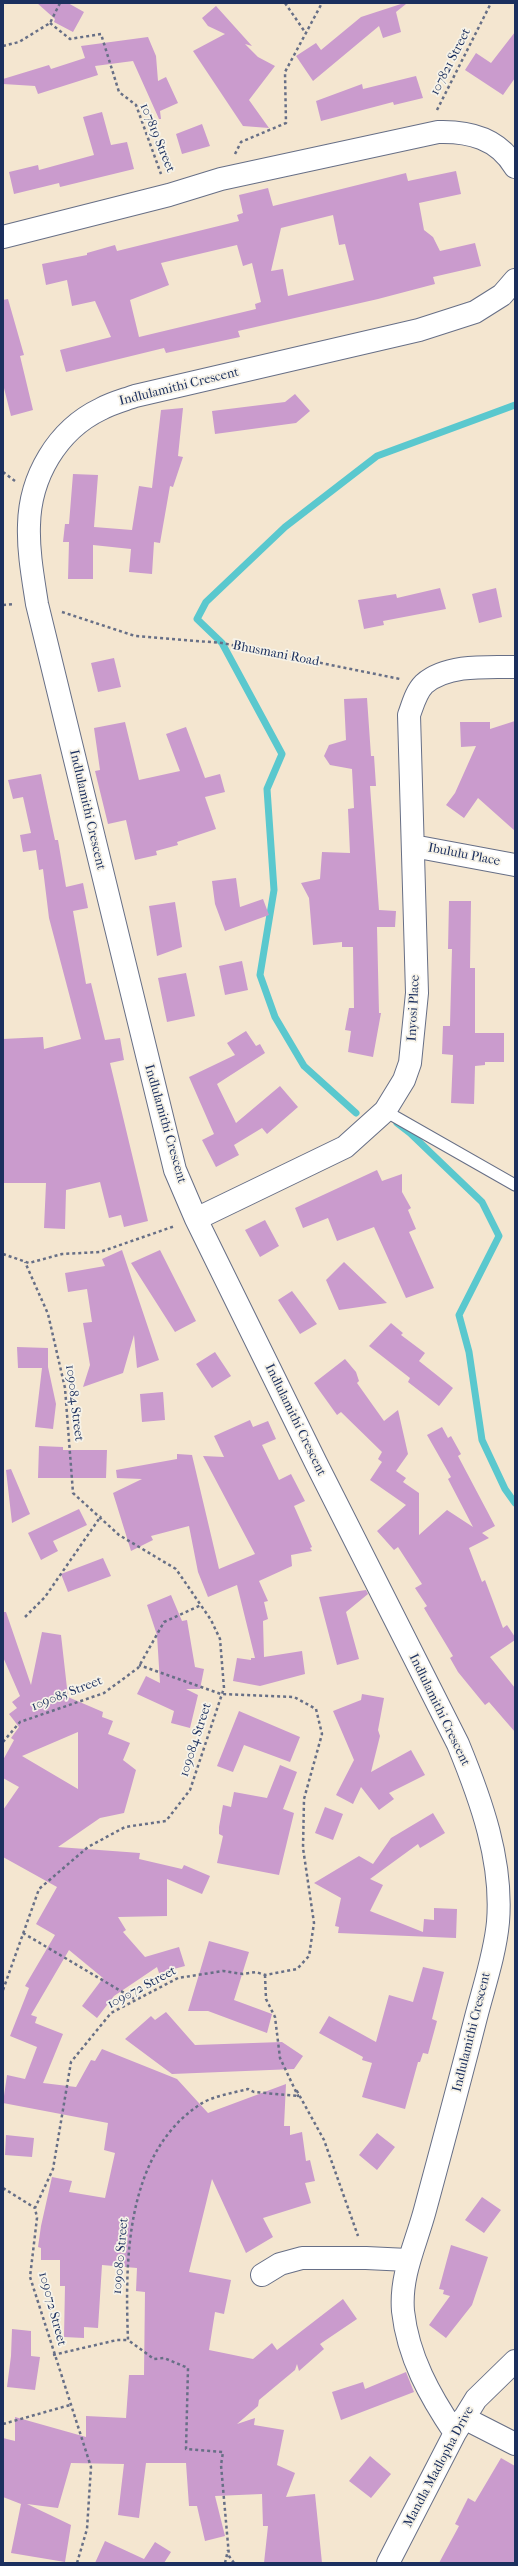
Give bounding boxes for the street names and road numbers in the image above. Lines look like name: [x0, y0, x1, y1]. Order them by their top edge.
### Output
street label: 107821 Street: [427, 26, 475, 98]
street label: 107819 Street: [136, 101, 178, 175]
street label: Indlulamithi Crescent: [117, 365, 241, 409]
street label: Bhusmani Road: [231, 638, 321, 670]
street label: Indlulamithi Crescent: [66, 748, 108, 872]
street label: Ibululu Place: [427, 840, 501, 870]
street label: Inyosi Place: [404, 974, 424, 1042]
street label: Indlulamithi Crescent: [141, 1063, 189, 1185]
street label: Indlulamithi Crescent: [261, 1361, 329, 1479]
street label: 109084 Street: [62, 1364, 86, 1442]
street label: Indlulamithi Crescent: [405, 1651, 473, 1769]
street label: 109085 Street: [29, 1673, 105, 1715]
street label: 109084 Street: [177, 1701, 215, 1779]
street label: 109072 Street: [105, 1963, 179, 2013]
street label: Indlulamithi Crescent: [450, 1970, 494, 2094]
street label: 109080 Street: [110, 2217, 132, 2295]
street label: 109072 Street: [35, 2270, 69, 2348]
street label: Mandla Madlopha Drive: [400, 2404, 478, 2530]

